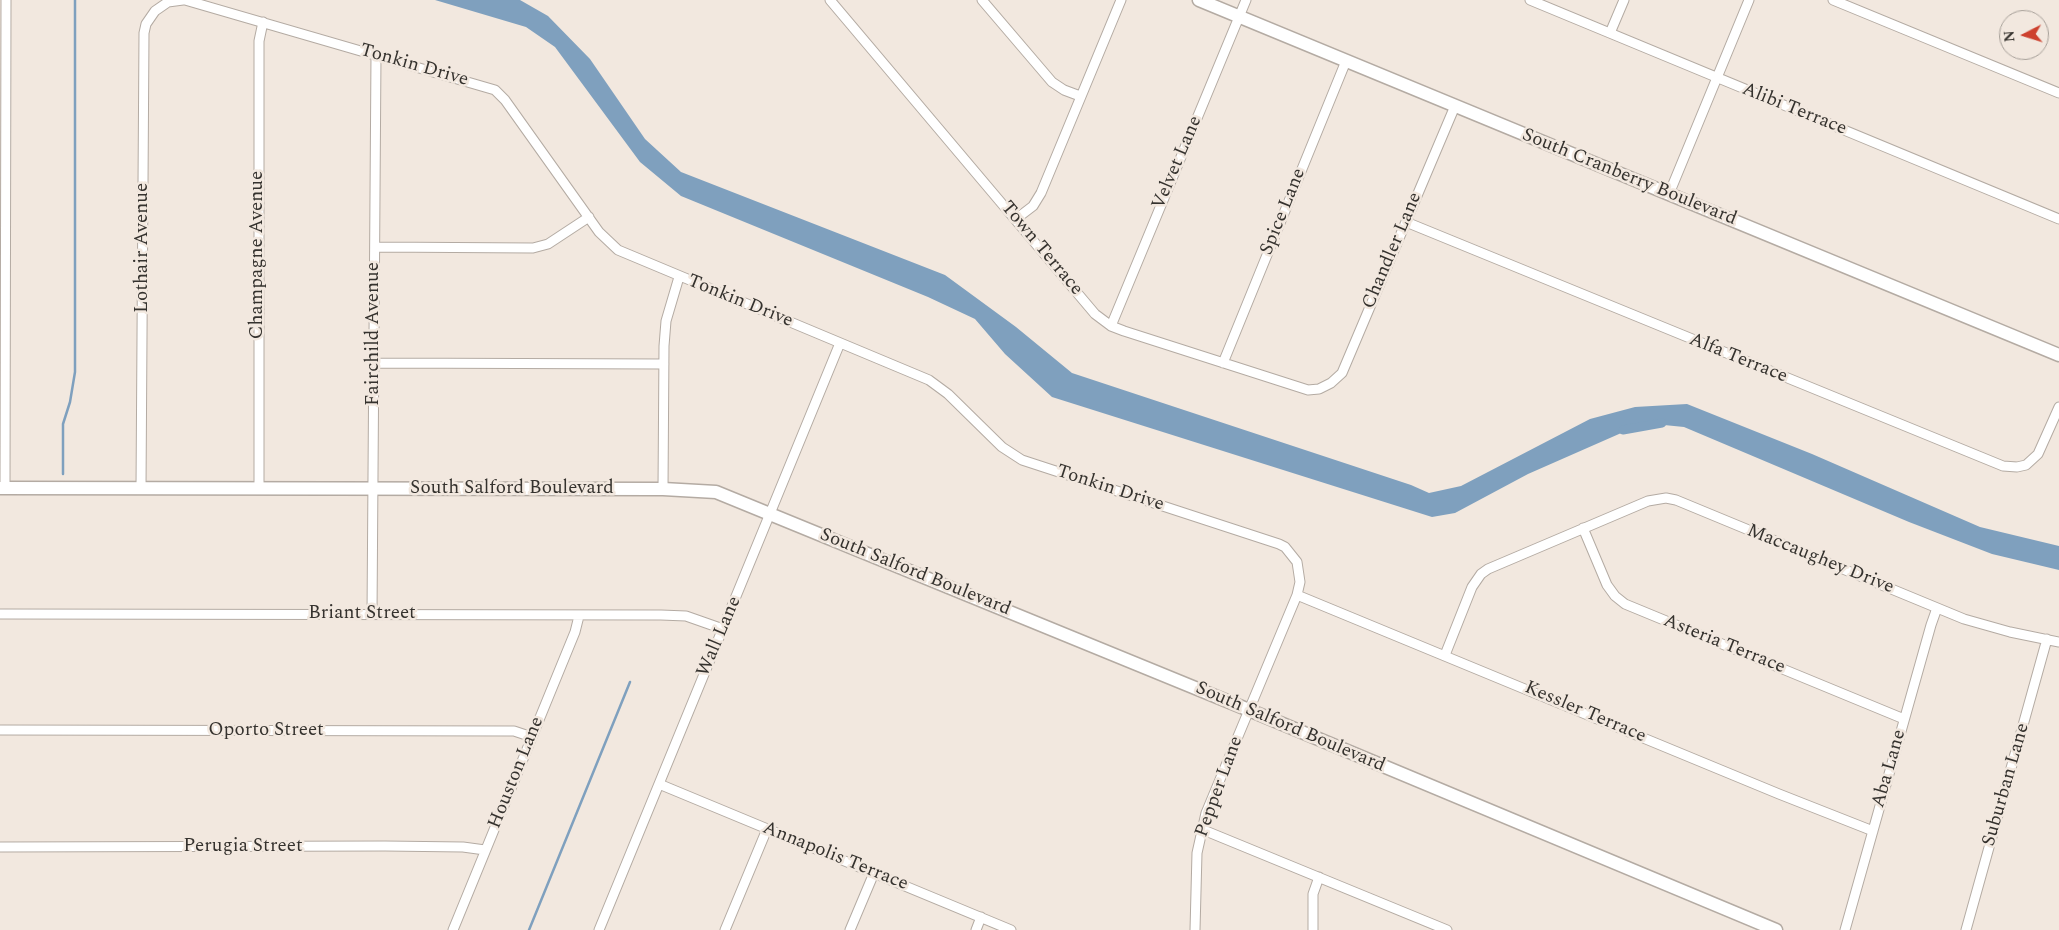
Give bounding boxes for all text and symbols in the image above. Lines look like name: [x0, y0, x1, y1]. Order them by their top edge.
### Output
north arrow: [1999, 10, 2049, 60]
text: N: [1999, 30, 2021, 43]
street label: Tonkin Drive: [357, 40, 471, 92]
street label: Alibi Terrace: [1738, 79, 1850, 141]
street label: Velvet Lane: [1148, 113, 1208, 213]
street label: South Cranberry Boulevard: [1518, 124, 1740, 232]
street label: Spice Lane: [1256, 165, 1312, 259]
street label: Champagne Avenue: [247, 171, 269, 339]
street label: Lothair Avenue: [132, 183, 154, 313]
street label: Chandler Lane: [1358, 189, 1428, 313]
street label: Town Terrace: [995, 197, 1087, 301]
street label: Fairchild Avenue: [363, 262, 385, 406]
street label: Tonkin Drive: [684, 271, 796, 333]
street label: Alfa Terrace: [1685, 329, 1791, 389]
street label: Tonkin Drive: [1053, 461, 1167, 517]
street label: South Salford Boulevard: [410, 478, 614, 500]
street label: Maccaughey Drive: [1743, 520, 1897, 600]
street label: South Salford Boulevard: [816, 524, 1014, 622]
street label: Wall Lane: [693, 593, 747, 681]
street label: Briant Street: [308, 603, 416, 625]
street label: Asteria Terrace: [1660, 610, 1788, 680]
street label: Kessler Terrace: [1521, 677, 1649, 749]
street label: South Salford Boulevard: [1192, 678, 1388, 778]
street label: Houston Lane: [484, 714, 550, 832]
street label: Oporto Street: [208, 720, 324, 742]
street label: Suburban Lane: [1979, 721, 2035, 849]
street label: Aba Lane: [1868, 727, 1912, 811]
street label: Pepper Lane: [1191, 733, 1249, 841]
street label: Annapolis Terrace: [759, 817, 911, 897]
street label: Perugia Street: [183, 836, 303, 858]

